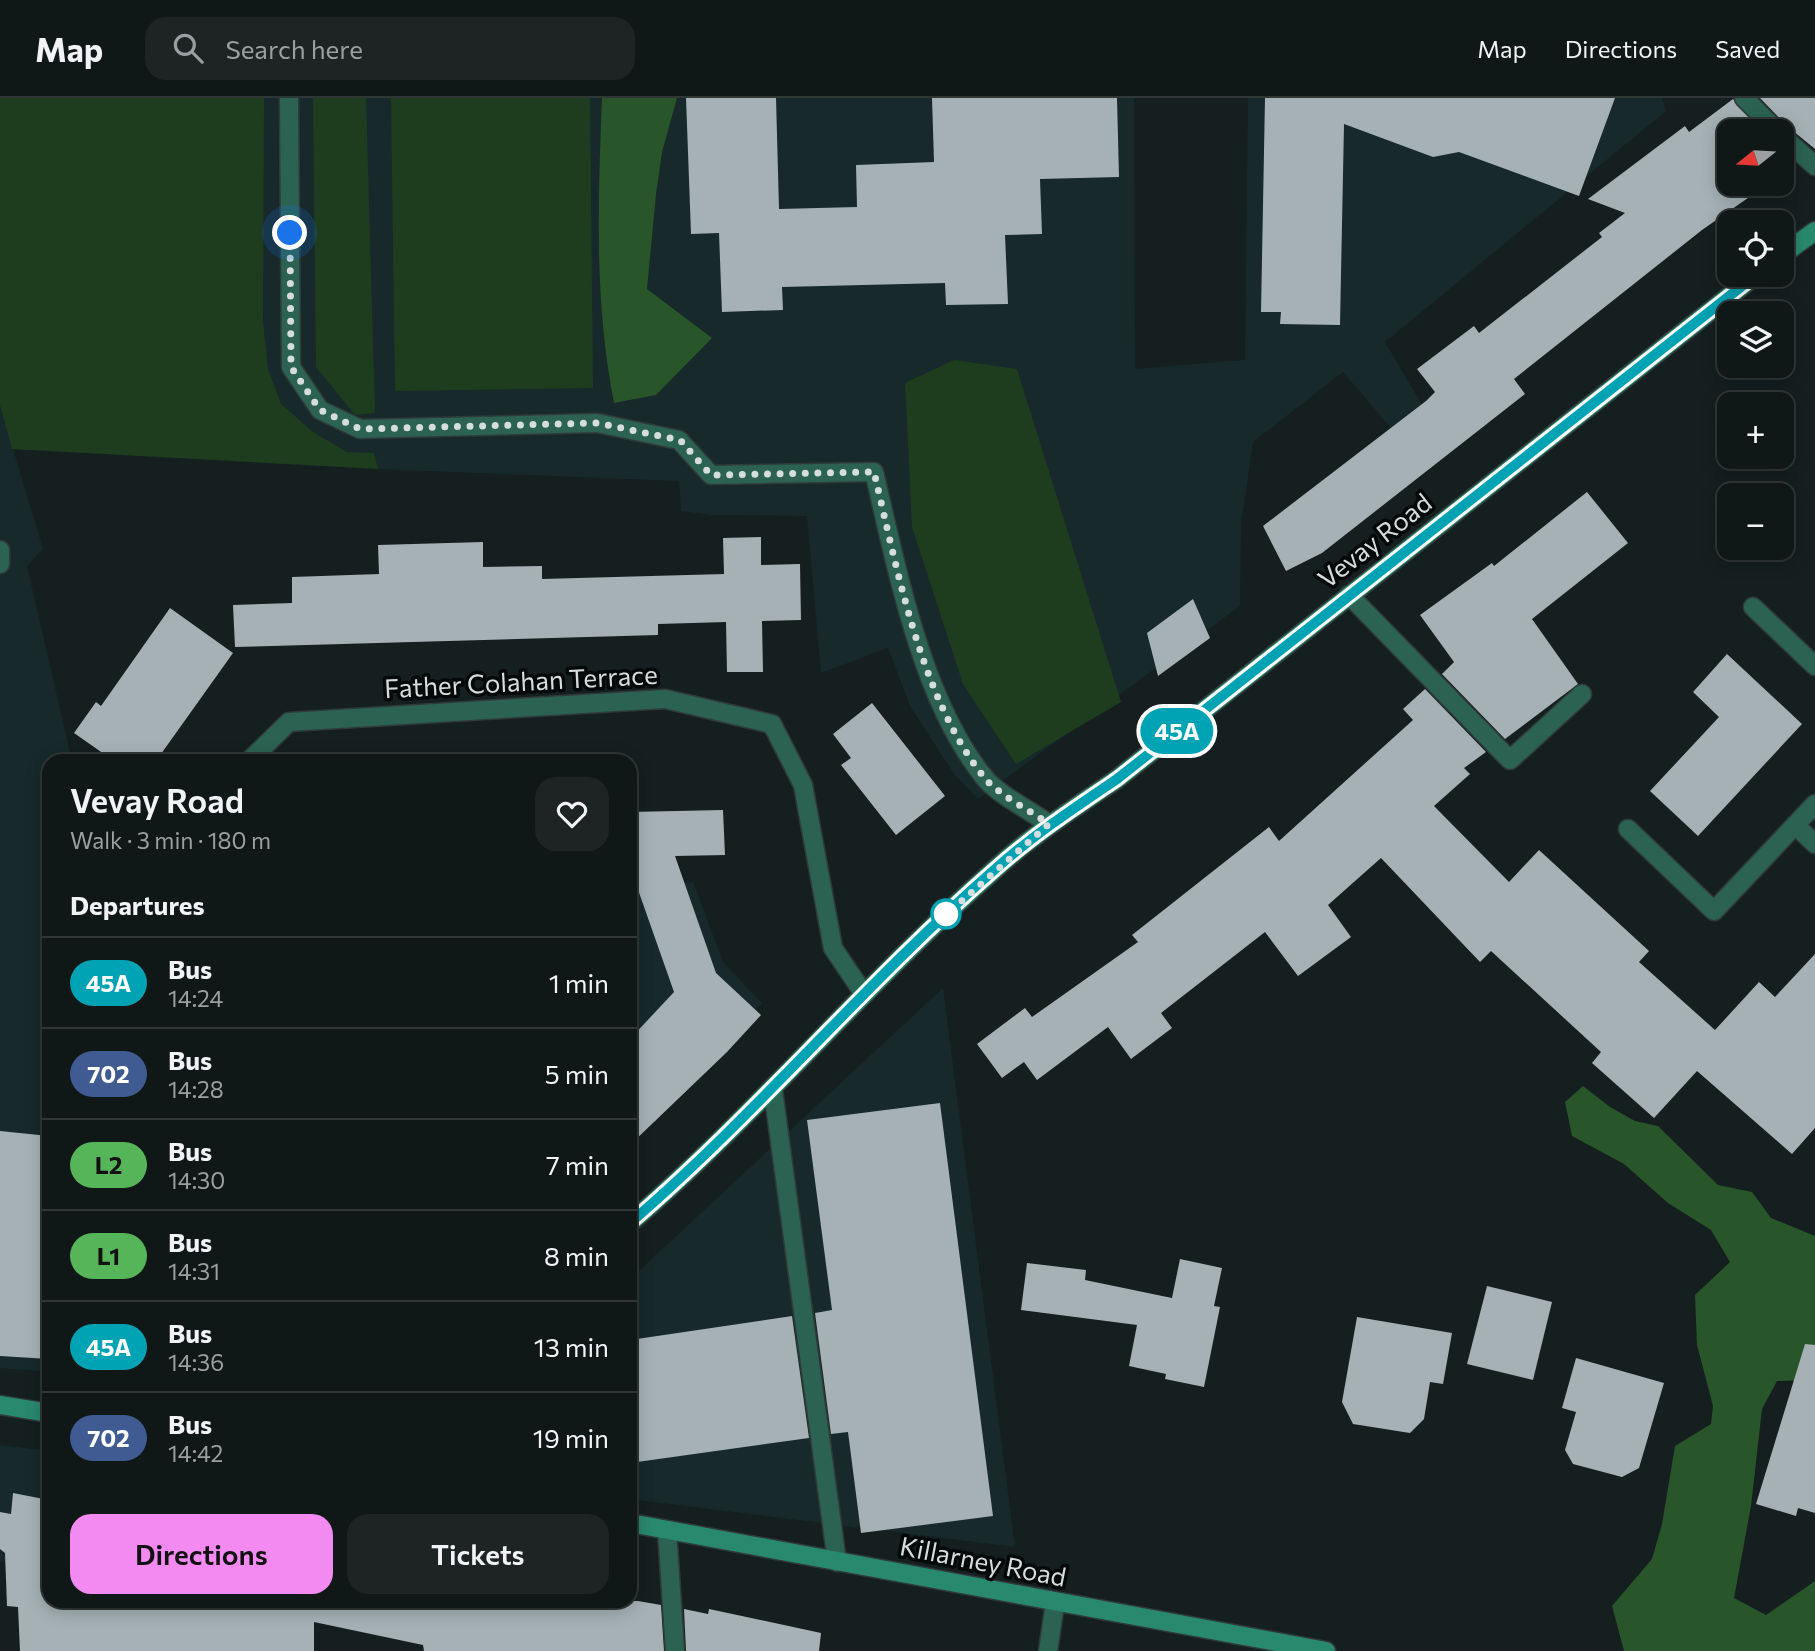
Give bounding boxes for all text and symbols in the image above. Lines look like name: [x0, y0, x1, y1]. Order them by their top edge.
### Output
search box: [145, 17, 635, 80]
text: Map: [35, 28, 103, 69]
icon: search: [169, 29, 207, 67]
text: Search here: [225, 33, 363, 64]
text: Map: [1477, 34, 1527, 63]
text: Directions: [1565, 34, 1677, 63]
text: Saved: [1715, 34, 1780, 63]
north arrow: [1717, 119, 1794, 196]
map controls: [1717, 119, 1794, 560]
button: locate: [1717, 210, 1794, 287]
your location: [272, 215, 307, 250]
button: layers: [1717, 301, 1794, 378]
button: +: [1717, 392, 1794, 469]
button: −: [1717, 483, 1794, 560]
street label: Vevay Road: [1311, 486, 1437, 594]
street label: Father Colahan Terrace: [383, 658, 658, 703]
line badge: 45A: [1137, 708, 1217, 754]
text: 45A: [1154, 716, 1200, 745]
button: heart: [535, 777, 609, 851]
text: Vevay Road: [70, 779, 244, 820]
text: Walk · 3 min · 180 m: [70, 826, 271, 854]
text: Departures: [70, 889, 205, 920]
unlabelled marker: [931, 899, 961, 929]
text: Bus: [168, 953, 212, 984]
text: 1 min: [549, 967, 609, 998]
text: 45A: [86, 968, 131, 997]
text: 14:24: [168, 984, 223, 1012]
text: Bus: [168, 1044, 212, 1075]
text: 5 min: [545, 1058, 609, 1089]
text: 702: [87, 1059, 130, 1088]
text: 14:28: [168, 1075, 224, 1103]
text: Bus: [168, 1135, 212, 1166]
text: 7 min: [546, 1149, 609, 1180]
text: L2: [95, 1150, 122, 1179]
text: 14:30: [168, 1166, 225, 1194]
text: Bus: [168, 1226, 212, 1257]
text: 8 min: [544, 1240, 609, 1271]
text: L1: [97, 1241, 120, 1270]
text: 14:31: [168, 1257, 220, 1285]
text: Bus: [168, 1317, 212, 1348]
text: 13 min: [534, 1331, 609, 1362]
text: 45A: [86, 1332, 131, 1361]
text: 14:36: [168, 1348, 224, 1376]
text: Bus: [168, 1408, 212, 1439]
text: 19 min: [533, 1422, 609, 1453]
text: 702: [87, 1423, 130, 1452]
text: 14:42: [168, 1439, 223, 1467]
button: Directions: [70, 1514, 333, 1594]
button: Tickets: [347, 1514, 609, 1594]
street label: Killarney Road: [897, 1529, 1069, 1592]

